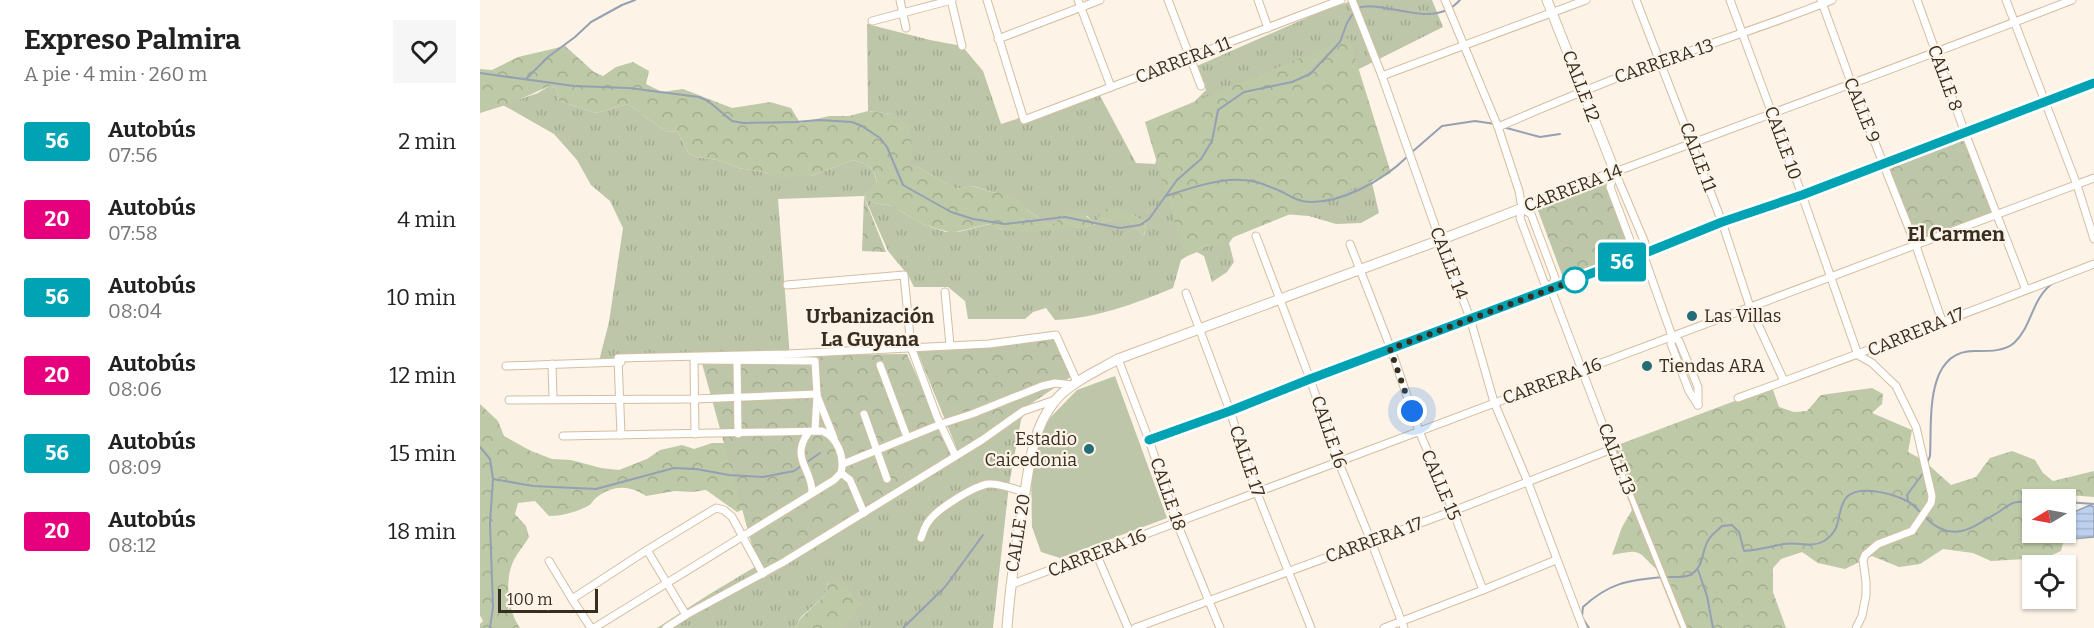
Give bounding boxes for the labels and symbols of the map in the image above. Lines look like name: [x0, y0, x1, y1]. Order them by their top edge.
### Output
street label: CARRERA 11: [1132, 31, 1235, 88]
street label: CARRERA 13: [1611, 34, 1717, 88]
street label: CALLE 8: [1923, 42, 1967, 114]
street label: CALLE 12: [1557, 47, 1605, 125]
street label: CALLE 9: [1839, 74, 1885, 146]
street label: CALLE 10: [1760, 103, 1806, 183]
street label: CALLE 11: [1675, 119, 1722, 195]
street label: CARRERA 14: [1521, 159, 1626, 217]
district label: El Carmen: [1907, 222, 2005, 246]
street label: CALLE 14: [1425, 224, 1473, 303]
line badge: 56: [1595, 242, 1649, 282]
unlabelled marker: [1562, 267, 1588, 293]
street label: CARRERA 17: [1865, 303, 1967, 361]
district label: Urbanización La Guyana: [806, 304, 934, 351]
place label: Las Villas: [1704, 305, 1781, 327]
marker: Las Villas: [1685, 309, 1699, 323]
street label: CARRERA 16: [1499, 353, 1605, 409]
place label: Tiendas ARA: [1659, 355, 1765, 377]
marker: Tiendas ARA: [1640, 359, 1654, 373]
street label: CALLE 16: [1306, 393, 1352, 471]
your location: [1397, 396, 1427, 426]
street label: CALLE 13: [1593, 420, 1641, 498]
street label: CALLE 17: [1225, 422, 1269, 500]
place label: Estadio Caicedonia: [984, 428, 1077, 471]
marker: Estadio Caicedonia: [1082, 442, 1096, 456]
street label: CALLE 15: [1416, 446, 1466, 524]
street label: CALLE 18: [1145, 454, 1191, 534]
north arrow: [2022, 489, 2076, 543]
street label: CALLE 20: [1001, 492, 1035, 574]
street label: CARRERA 17: [1322, 512, 1426, 568]
street label: CARRERA 16: [1045, 524, 1149, 582]
scale bar: [498, 586, 598, 614]

